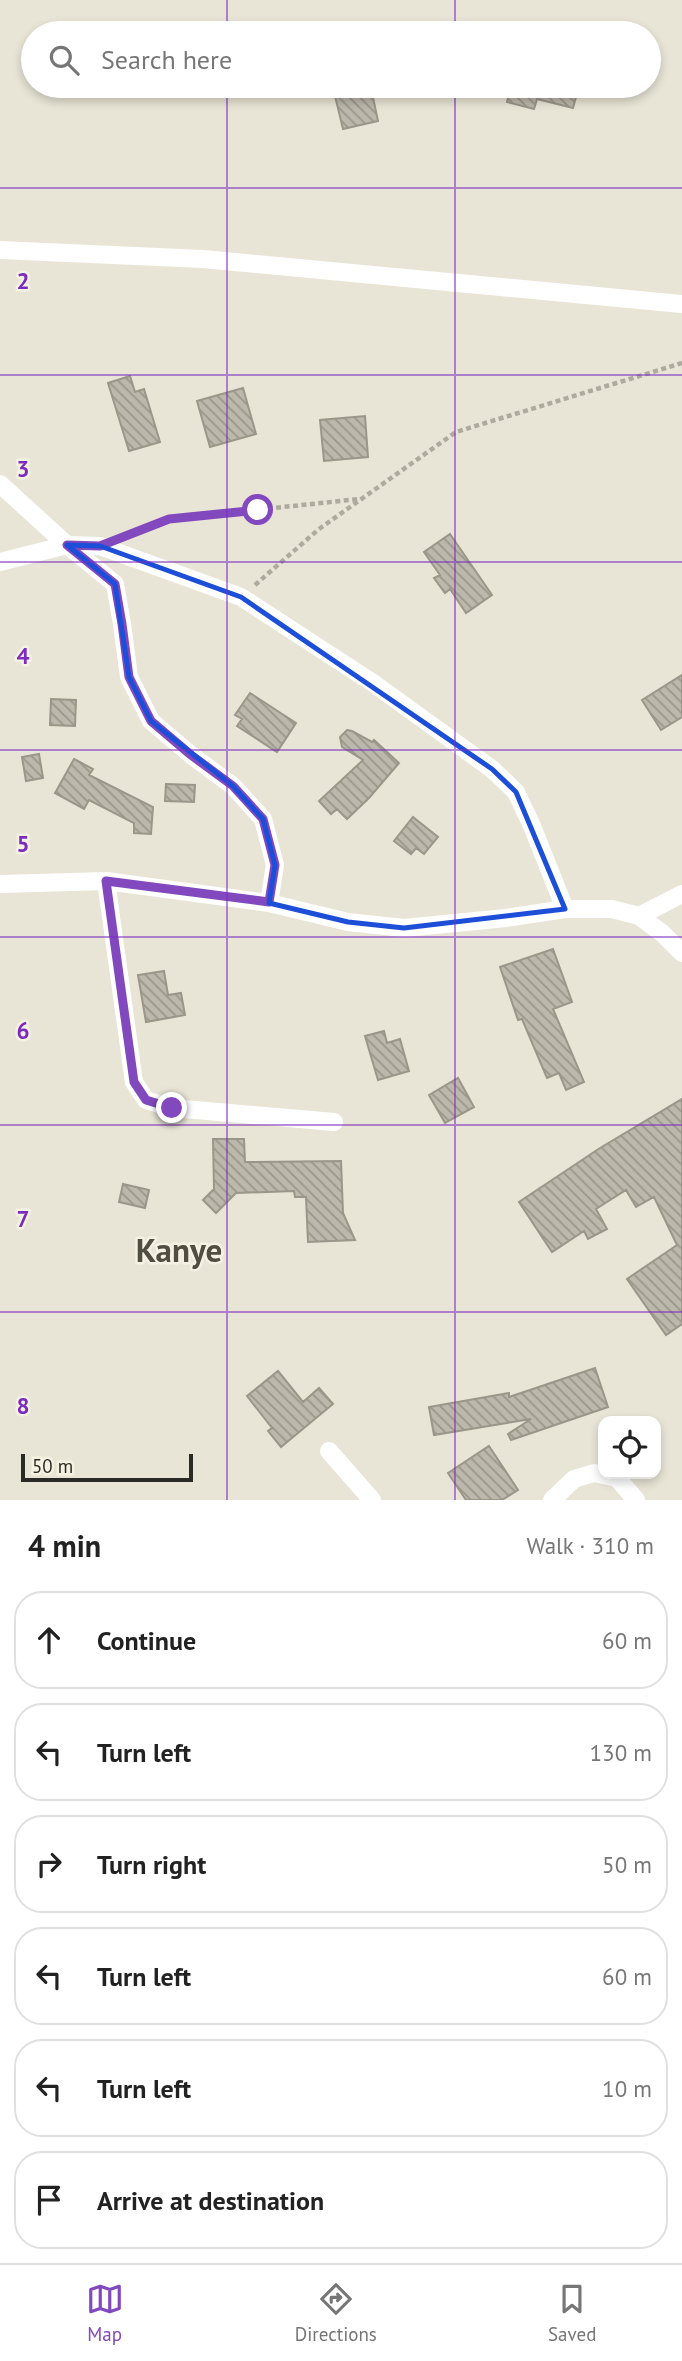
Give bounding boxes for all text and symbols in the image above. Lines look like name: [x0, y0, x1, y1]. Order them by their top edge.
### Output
search box: [21, 21, 661, 98]
icon: search: [45, 41, 83, 79]
text: Search here: [101, 43, 232, 76]
text: 2: [16, 266, 30, 295]
text: 3: [16, 454, 30, 483]
route start: [242, 494, 273, 525]
text: 4: [16, 641, 30, 670]
text: 5: [16, 829, 30, 858]
text: 6: [16, 1016, 30, 1045]
route end: [156, 1092, 187, 1123]
text: 7: [16, 1204, 30, 1233]
district label: Kanye: [136, 1228, 222, 1271]
text: 8: [16, 1391, 30, 1420]
map controls: [598, 1416, 661, 1479]
button: locate: [598, 1416, 661, 1479]
scale bar: [21, 1451, 192, 1483]
text: 50 m: [32, 1454, 73, 1478]
text: 4 min: [28, 1526, 101, 1565]
text: Walk · 310 m: [527, 1531, 654, 1560]
icon: ahead: [30, 1621, 68, 1659]
text: Continue: [97, 1624, 196, 1657]
text: 60 m: [602, 1626, 652, 1655]
icon: left: [30, 1733, 68, 1771]
text: Turn left: [97, 1736, 191, 1769]
text: 130 m: [590, 1738, 652, 1767]
icon: right: [30, 1845, 68, 1883]
text: Turn right: [97, 1848, 206, 1881]
text: 50 m: [602, 1850, 652, 1879]
icon: left: [30, 1957, 68, 1995]
text: Turn left: [97, 1960, 191, 1993]
text: 60 m: [602, 1962, 652, 1991]
icon: left: [30, 2069, 68, 2107]
text: Turn left: [97, 2072, 191, 2105]
text: 10 m: [602, 2074, 652, 2103]
icon: arrive: [30, 2181, 68, 2219]
text: Arrive at destination: [97, 2184, 324, 2217]
tab: Map: [86, 2280, 124, 2346]
tab: Directions: [295, 2280, 377, 2346]
tab: Saved: [548, 2280, 596, 2346]

